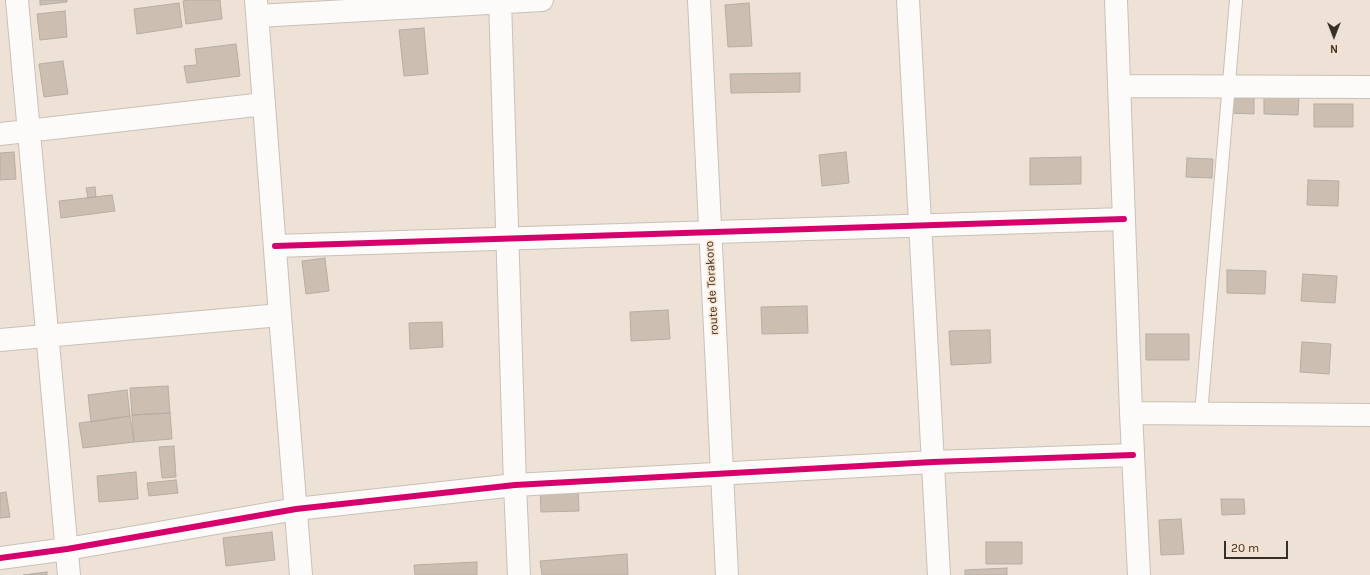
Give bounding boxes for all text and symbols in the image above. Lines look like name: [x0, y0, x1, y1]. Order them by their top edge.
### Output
north arrow: [1314, 16, 1354, 56]
text: N: [1330, 42, 1338, 55]
street label: route de Torakoro: [702, 240, 722, 336]
scale bar: [1226, 533, 1290, 559]
text: 20 m: [1231, 541, 1259, 555]

